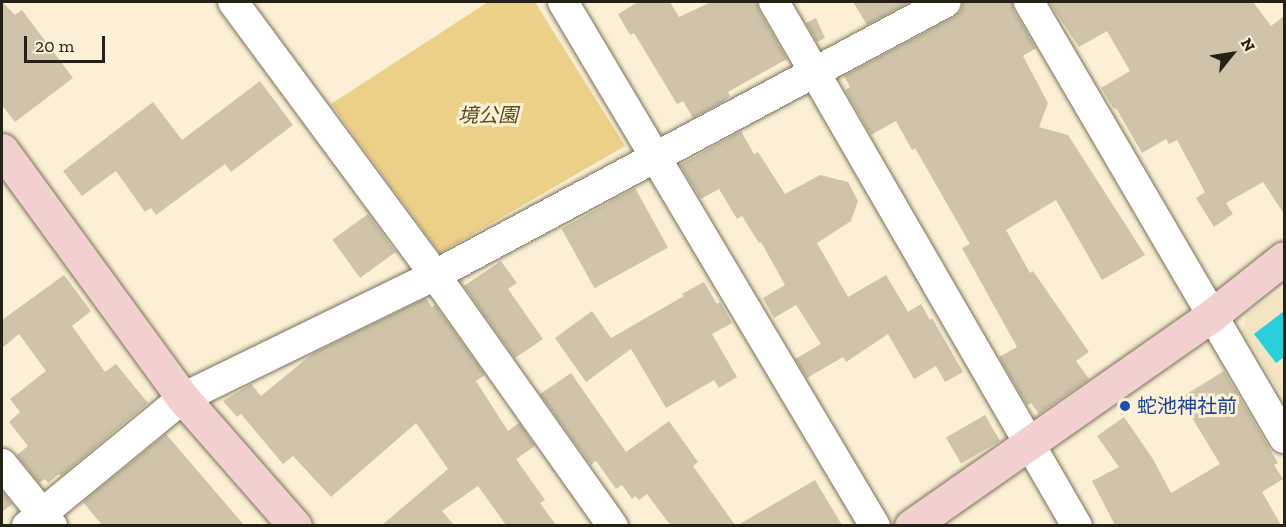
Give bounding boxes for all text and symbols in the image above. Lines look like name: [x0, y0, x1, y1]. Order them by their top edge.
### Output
scale bar: [27, 24, 108, 62]
north arrow: [1202, 24, 1262, 84]
text: 20 m: [35, 35, 74, 57]
text: N: [1237, 35, 1259, 55]
park label: 境公園: [458, 103, 518, 127]
place label: 蛇池神社前: [1137, 394, 1237, 418]
marker: 蛇池神社前: [1118, 399, 1132, 413]

